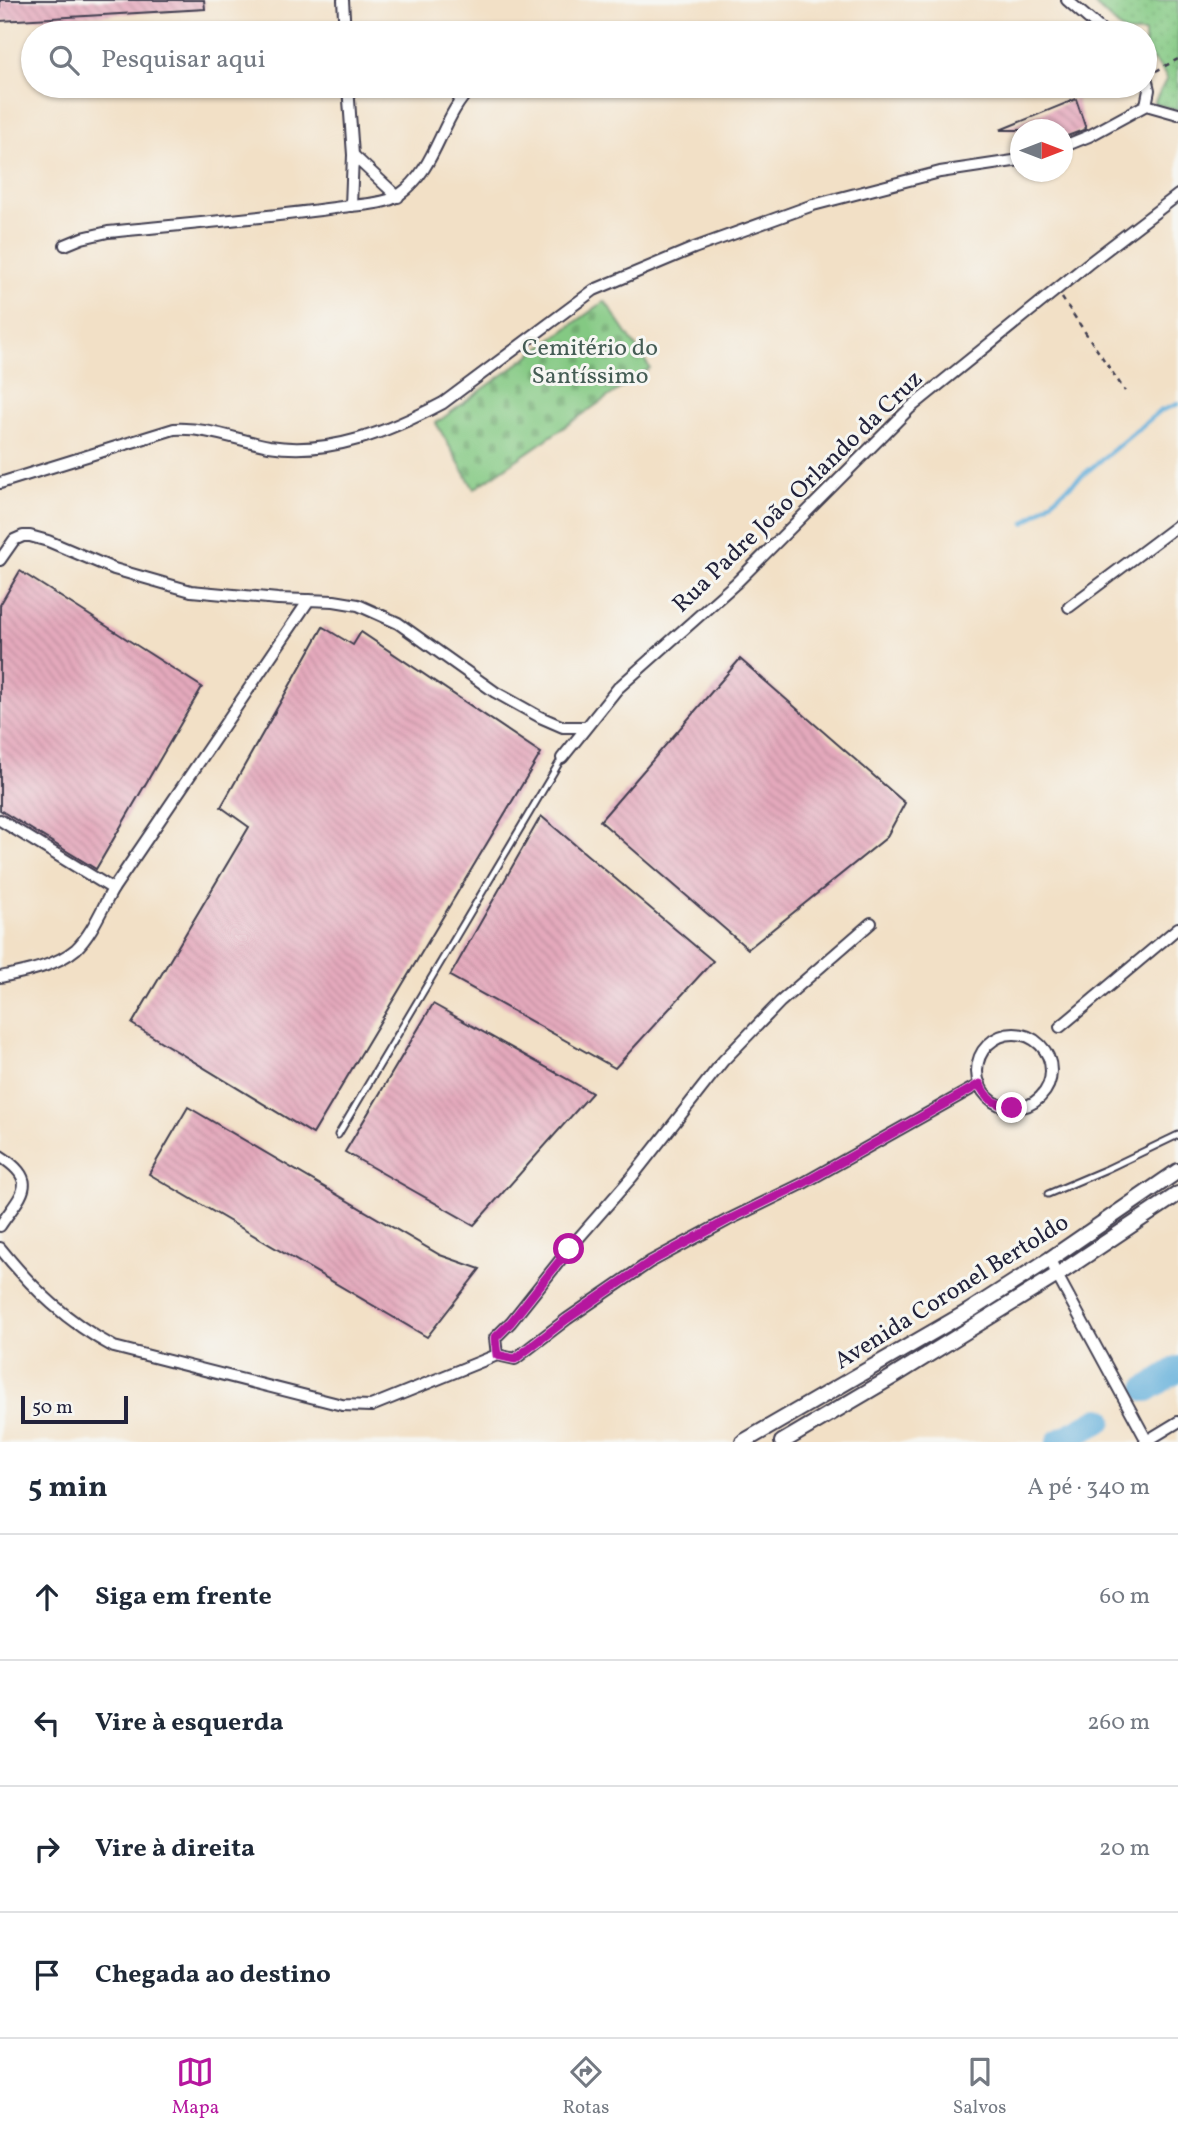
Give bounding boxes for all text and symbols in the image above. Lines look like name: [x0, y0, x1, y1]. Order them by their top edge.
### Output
search box: [21, 21, 1157, 98]
icon: search: [45, 41, 83, 79]
text: Pesquisar aqui: [101, 42, 266, 78]
north arrow: [1010, 119, 1073, 182]
park label: Cemitério do Santíssimo: [522, 332, 658, 394]
street label: Rua Padre João Orlando da Cruz: [666, 363, 931, 621]
route end: [996, 1092, 1027, 1123]
street label: Avenida Coronel Bertoldo: [828, 1207, 1076, 1379]
route start: [553, 1233, 584, 1264]
scale bar: [21, 1393, 128, 1425]
text: 50 m: [32, 1395, 73, 1421]
text: 5 min: [28, 1467, 108, 1509]
text: A pé · 340 m: [1028, 1472, 1150, 1504]
icon: ahead: [28, 1578, 66, 1616]
text: Siga em frente: [95, 1579, 272, 1615]
text: 60 m: [1100, 1581, 1150, 1613]
icon: left: [28, 1704, 66, 1742]
text: Vire à esquerda: [95, 1705, 284, 1741]
text: 260 m: [1087, 1707, 1150, 1739]
icon: right: [28, 1830, 66, 1868]
text: Vire à direita: [95, 1831, 255, 1867]
text: 20 m: [1099, 1833, 1150, 1865]
icon: arrive: [28, 1956, 66, 1994]
text: Chegada ao destino: [95, 1957, 331, 1993]
tab: Mapa: [172, 2053, 219, 2121]
tab: Rotas: [562, 2053, 609, 2121]
tab: Salvos: [953, 2053, 1006, 2121]

